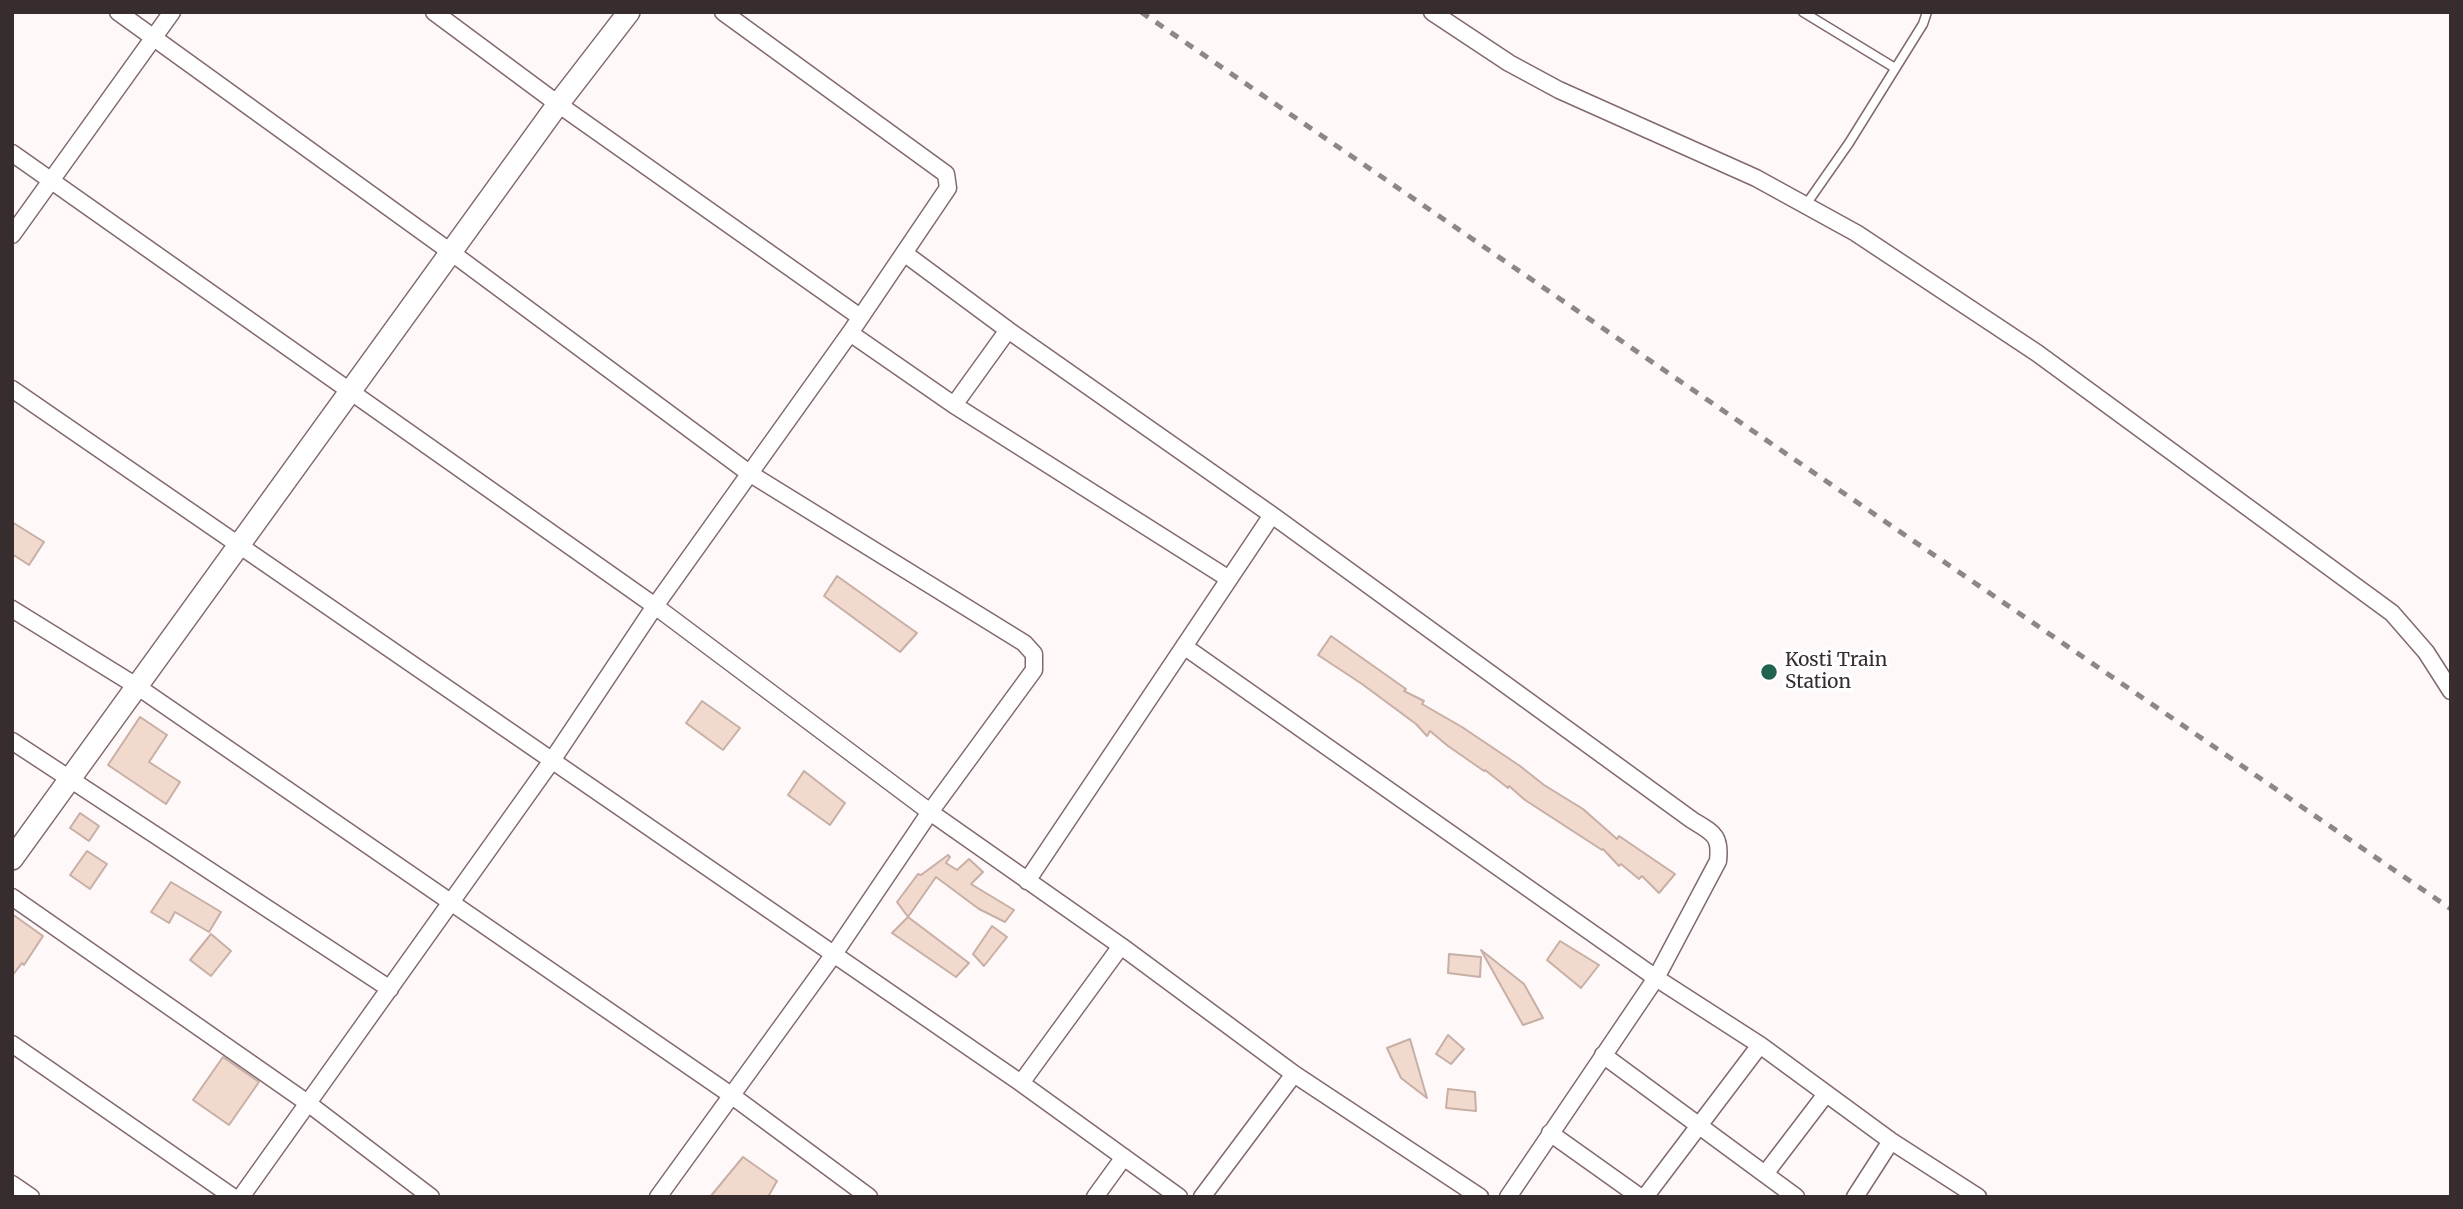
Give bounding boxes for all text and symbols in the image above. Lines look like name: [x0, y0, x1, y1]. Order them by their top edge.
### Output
place label: Kosti Train Station: [1785, 650, 1887, 694]
marker: Kosti Train Station: [1759, 662, 1779, 682]

